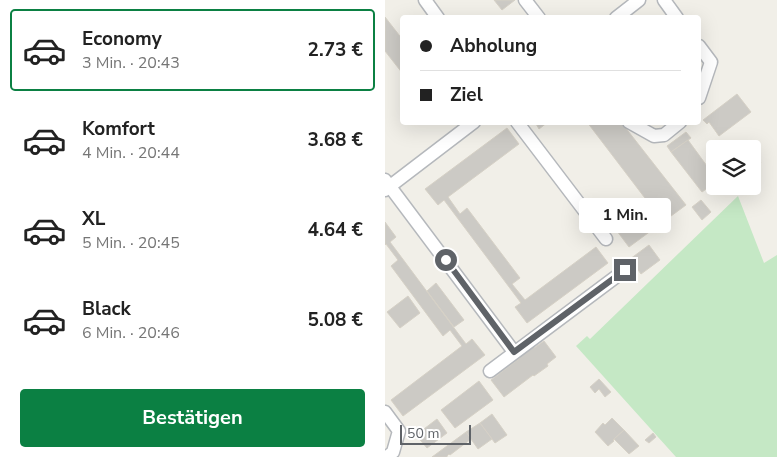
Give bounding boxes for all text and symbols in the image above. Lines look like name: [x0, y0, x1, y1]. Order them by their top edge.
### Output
text: Economy: [82, 26, 162, 52]
icon: car: [22, 28, 67, 73]
text: Abholung: [450, 33, 537, 59]
text: 2.73 €: [308, 37, 363, 63]
text: 3 Min. · 20:43: [82, 52, 180, 74]
text: Ziel: [450, 82, 483, 108]
text: Komfort: [82, 116, 155, 142]
icon: car: [22, 118, 67, 163]
text: 3.68 €: [308, 127, 363, 153]
map controls: [706, 140, 761, 195]
button: layers: [706, 140, 761, 195]
text: 4 Min. · 20:44: [82, 142, 180, 164]
callout: 1 Min.: [579, 198, 671, 232]
text: 1 Min.: [602, 204, 648, 226]
text: XL: [82, 206, 105, 232]
icon: car: [22, 208, 67, 253]
text: 4.64 €: [308, 217, 363, 243]
text: 5 Min. · 20:45: [82, 232, 180, 254]
route start: [435, 249, 457, 271]
route end: [614, 259, 636, 281]
text: Black: [82, 296, 131, 322]
icon: car: [22, 298, 67, 343]
text: 5.08 €: [308, 307, 363, 333]
text: 6 Min. · 20:46: [82, 322, 180, 344]
button: Bestätigen: [20, 389, 365, 447]
scale bar: [400, 422, 471, 445]
text: 50 m: [407, 424, 439, 443]

